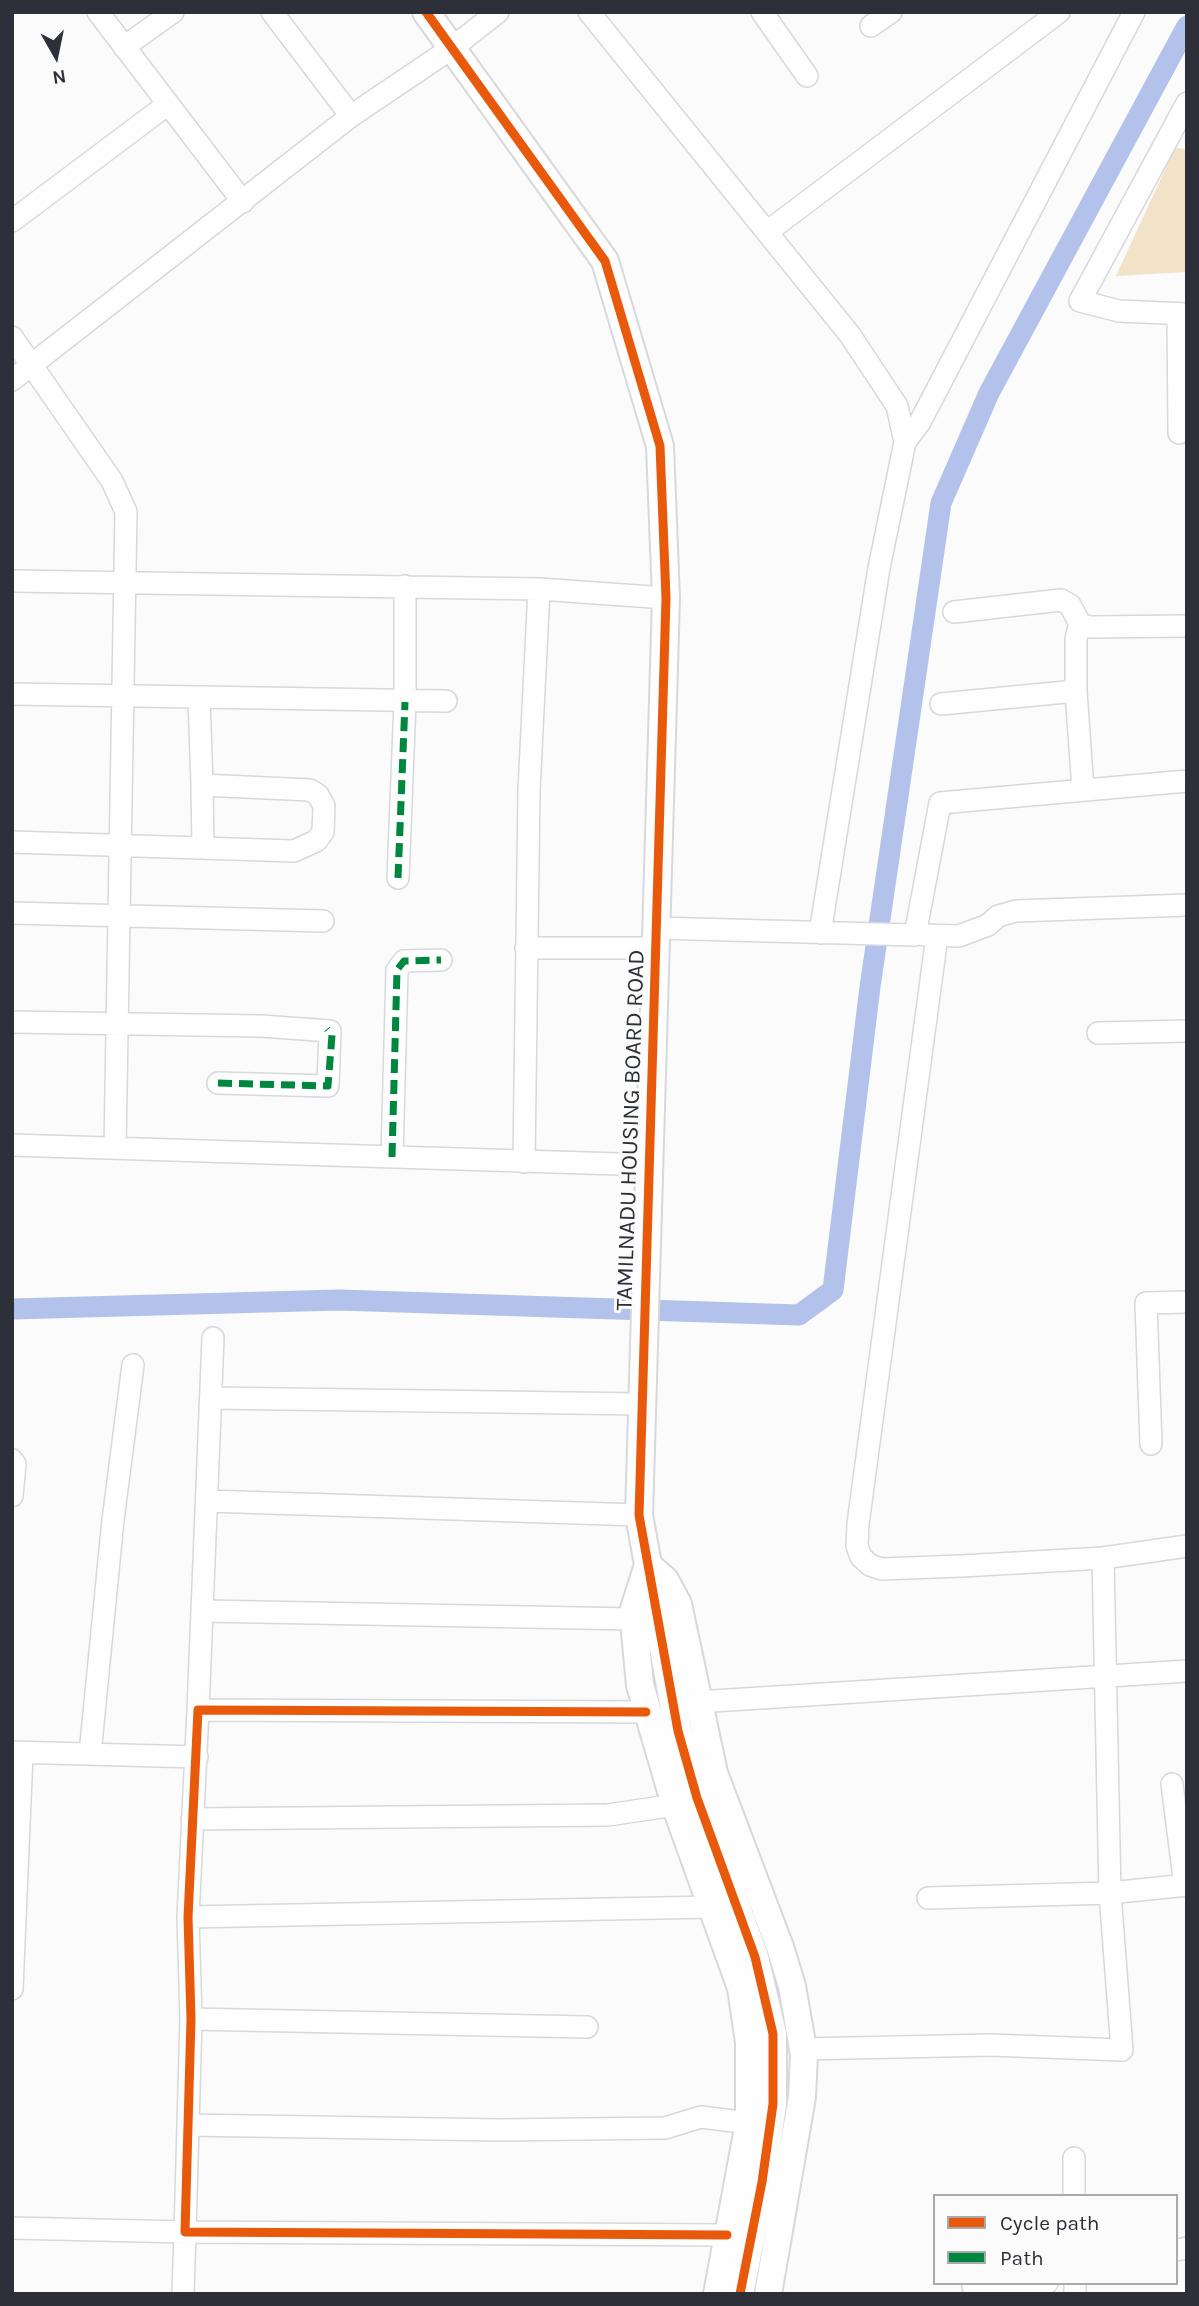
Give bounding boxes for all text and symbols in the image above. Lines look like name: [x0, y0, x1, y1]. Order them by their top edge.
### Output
north arrow: [21, 21, 91, 91]
text: N: [51, 65, 68, 89]
street label: TAMILNADU HOUSING BOARD ROAD: [611, 949, 651, 1311]
legend: [933, 2194, 1178, 2285]
text: Cycle path: [1000, 2211, 1100, 2235]
text: Path: [1000, 2246, 1044, 2270]

